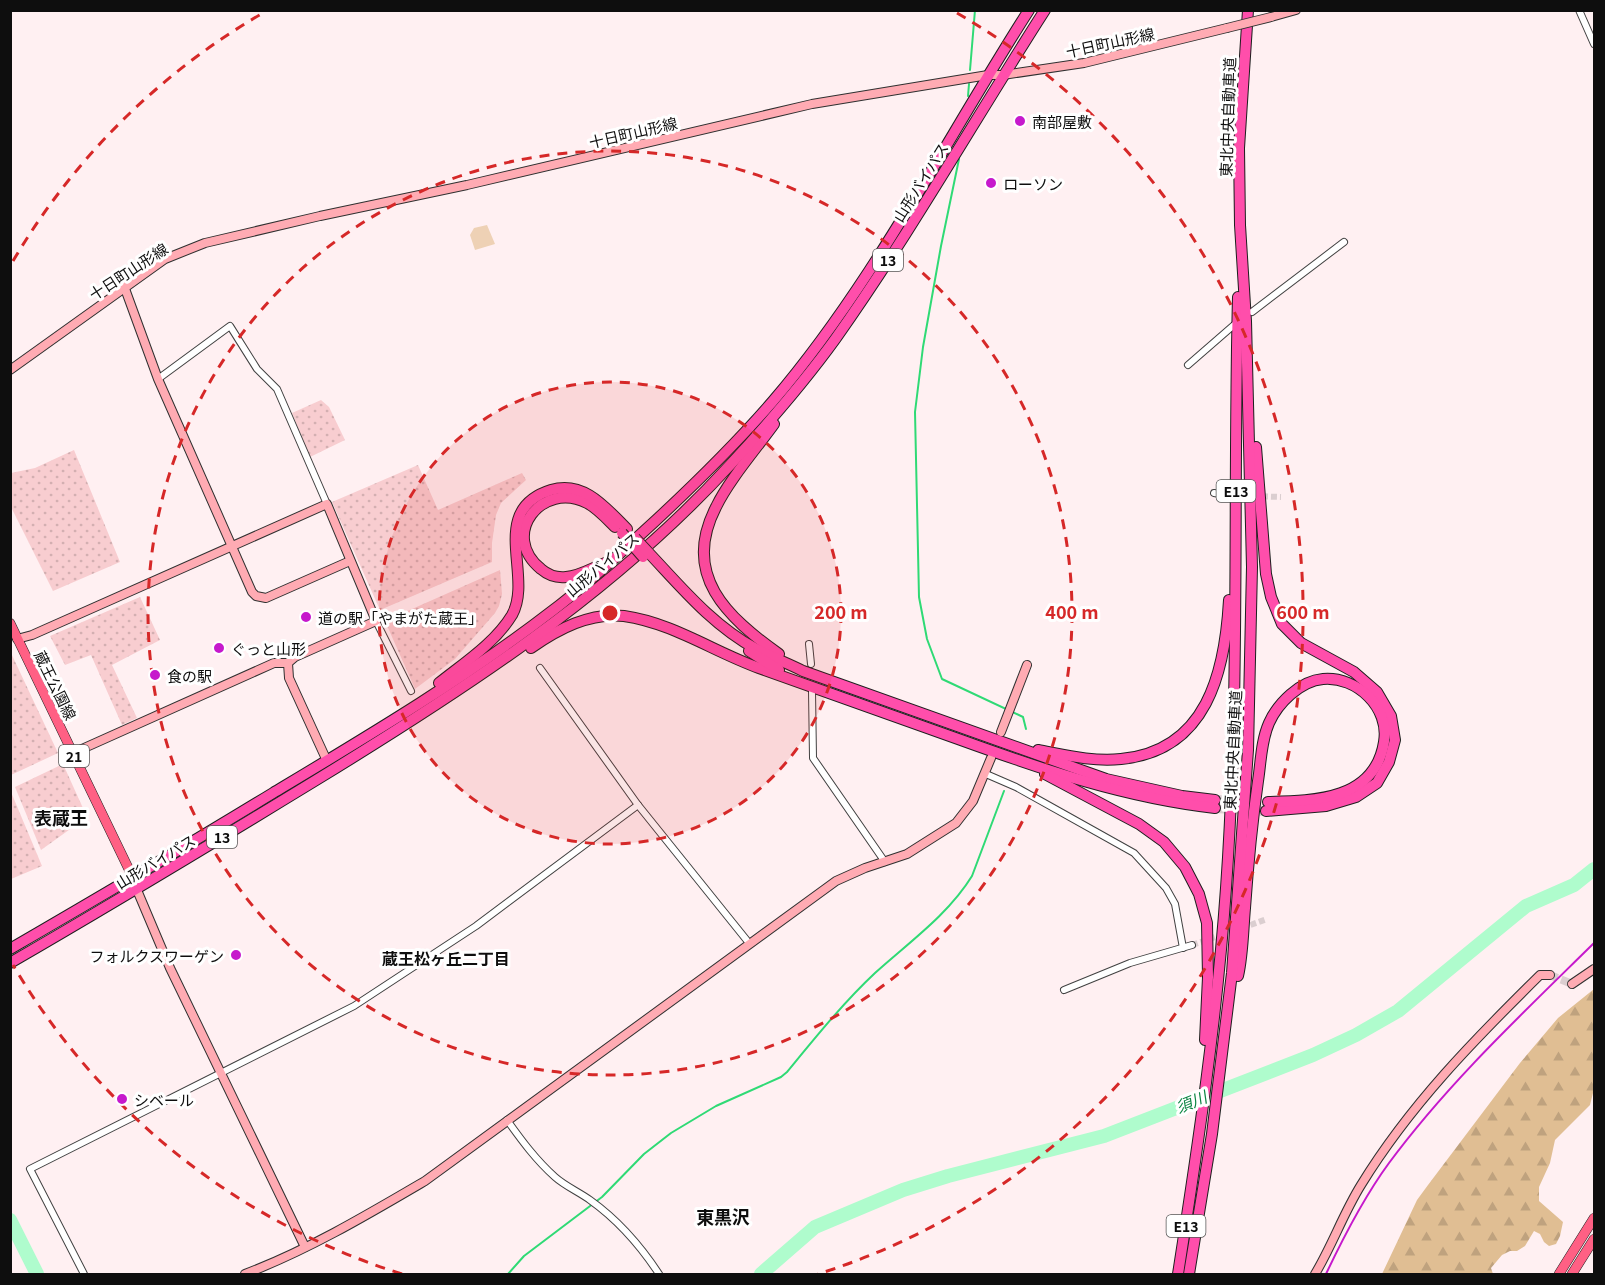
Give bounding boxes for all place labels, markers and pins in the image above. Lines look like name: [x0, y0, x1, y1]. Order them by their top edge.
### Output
place label: 南部屋敷: [1032, 111, 1092, 132]
marker: 南部屋敷: [1013, 114, 1027, 128]
place label: ローソン: [1003, 173, 1063, 194]
marker: ローソン: [984, 176, 998, 190]
centre of rings: [600, 603, 620, 623]
place label: 道の駅「やまがた蔵王」: [318, 607, 483, 628]
marker: 道の駅「やまがた蔵王」: [299, 610, 313, 624]
place label: ぐっと山形: [231, 638, 306, 659]
marker: ぐっと山形: [212, 641, 226, 655]
place label: 食の駅: [167, 665, 212, 686]
marker: 食の駅: [148, 668, 162, 682]
place label: フォルクスワーゲン: [89, 945, 224, 966]
marker: フォルクスワーゲン: [229, 948, 243, 962]
place label: シベール: [134, 1089, 194, 1110]
marker: シベール: [115, 1092, 129, 1106]

